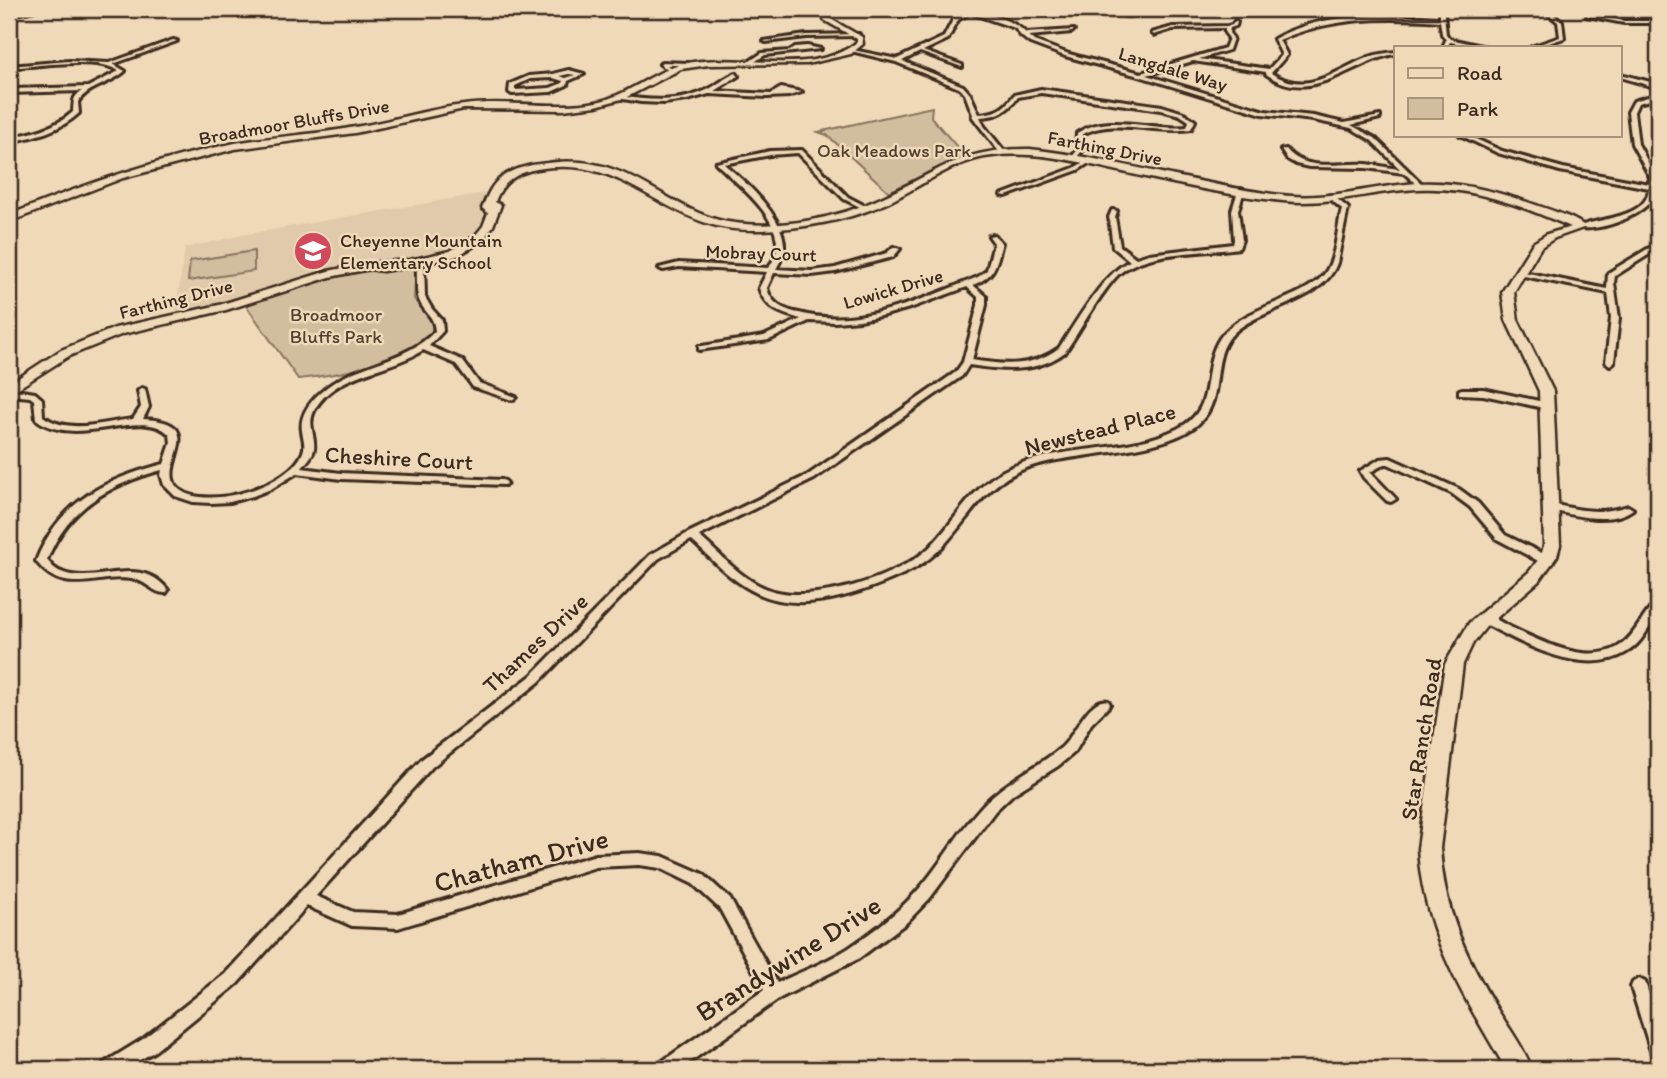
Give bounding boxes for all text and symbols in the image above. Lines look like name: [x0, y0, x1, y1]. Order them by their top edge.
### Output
street label: Langdale Way: [1116, 42, 1230, 97]
legend: [1394, 46, 1622, 136]
text: Road: [1457, 60, 1503, 85]
street label: Broadmoor Bluffs Drive: [197, 94, 391, 150]
text: Park: [1457, 96, 1499, 121]
street label: Farthing Drive: [1046, 126, 1164, 170]
park label: Oak Meadows Park: [817, 139, 971, 162]
place label: Cheyenne Mountain Elementary School: [340, 229, 502, 274]
school or university icon: Cheyenne Mountain Elementary School: [292, 230, 334, 272]
street label: Mobray Court: [705, 240, 817, 266]
street label: Lowick Drive: [840, 264, 946, 314]
street label: Farthing Drive: [117, 274, 235, 324]
park label: Broadmoor Bluffs Park: [290, 303, 382, 348]
street label: Newstead Place: [1021, 397, 1179, 461]
street label: Cheshire Court: [324, 440, 474, 476]
street label: Thames Drive: [476, 587, 594, 699]
street label: Star Ranch Road: [1394, 655, 1448, 822]
street label: Chatham Drive: [430, 820, 612, 900]
street label: Brandywine Drive: [689, 887, 887, 1029]

